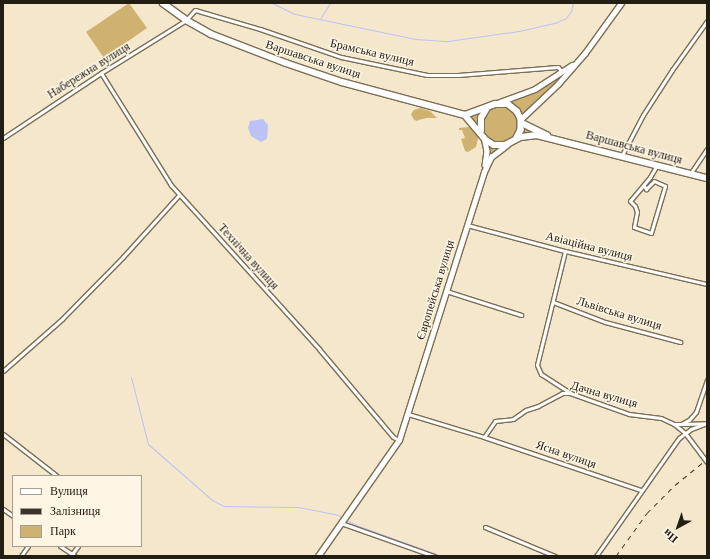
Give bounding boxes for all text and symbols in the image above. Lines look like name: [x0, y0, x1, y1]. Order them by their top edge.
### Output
street label: Брамська вулиця: [329, 36, 415, 70]
street label: Варшавська вулиця: [264, 38, 362, 82]
street label: Набережна вулиця: [45, 40, 133, 102]
street label: Варшавська вулиця: [584, 128, 684, 168]
street label: Технічна вулиця: [215, 221, 281, 293]
street label: Авіаційна вулиця: [544, 229, 634, 265]
street label: Європейська вулиця: [414, 238, 458, 342]
street label: Львівська вулиця: [575, 294, 663, 334]
street label: Дачна вулиця: [569, 379, 639, 411]
street label: Ясна вулиця: [534, 438, 598, 472]
legend: [12, 475, 142, 547]
text: Вулиця: [50, 484, 88, 498]
text: Залізниця: [50, 504, 100, 518]
north arrow: [658, 507, 698, 547]
text: Парк: [50, 524, 76, 538]
text: Пн: [661, 527, 680, 546]

